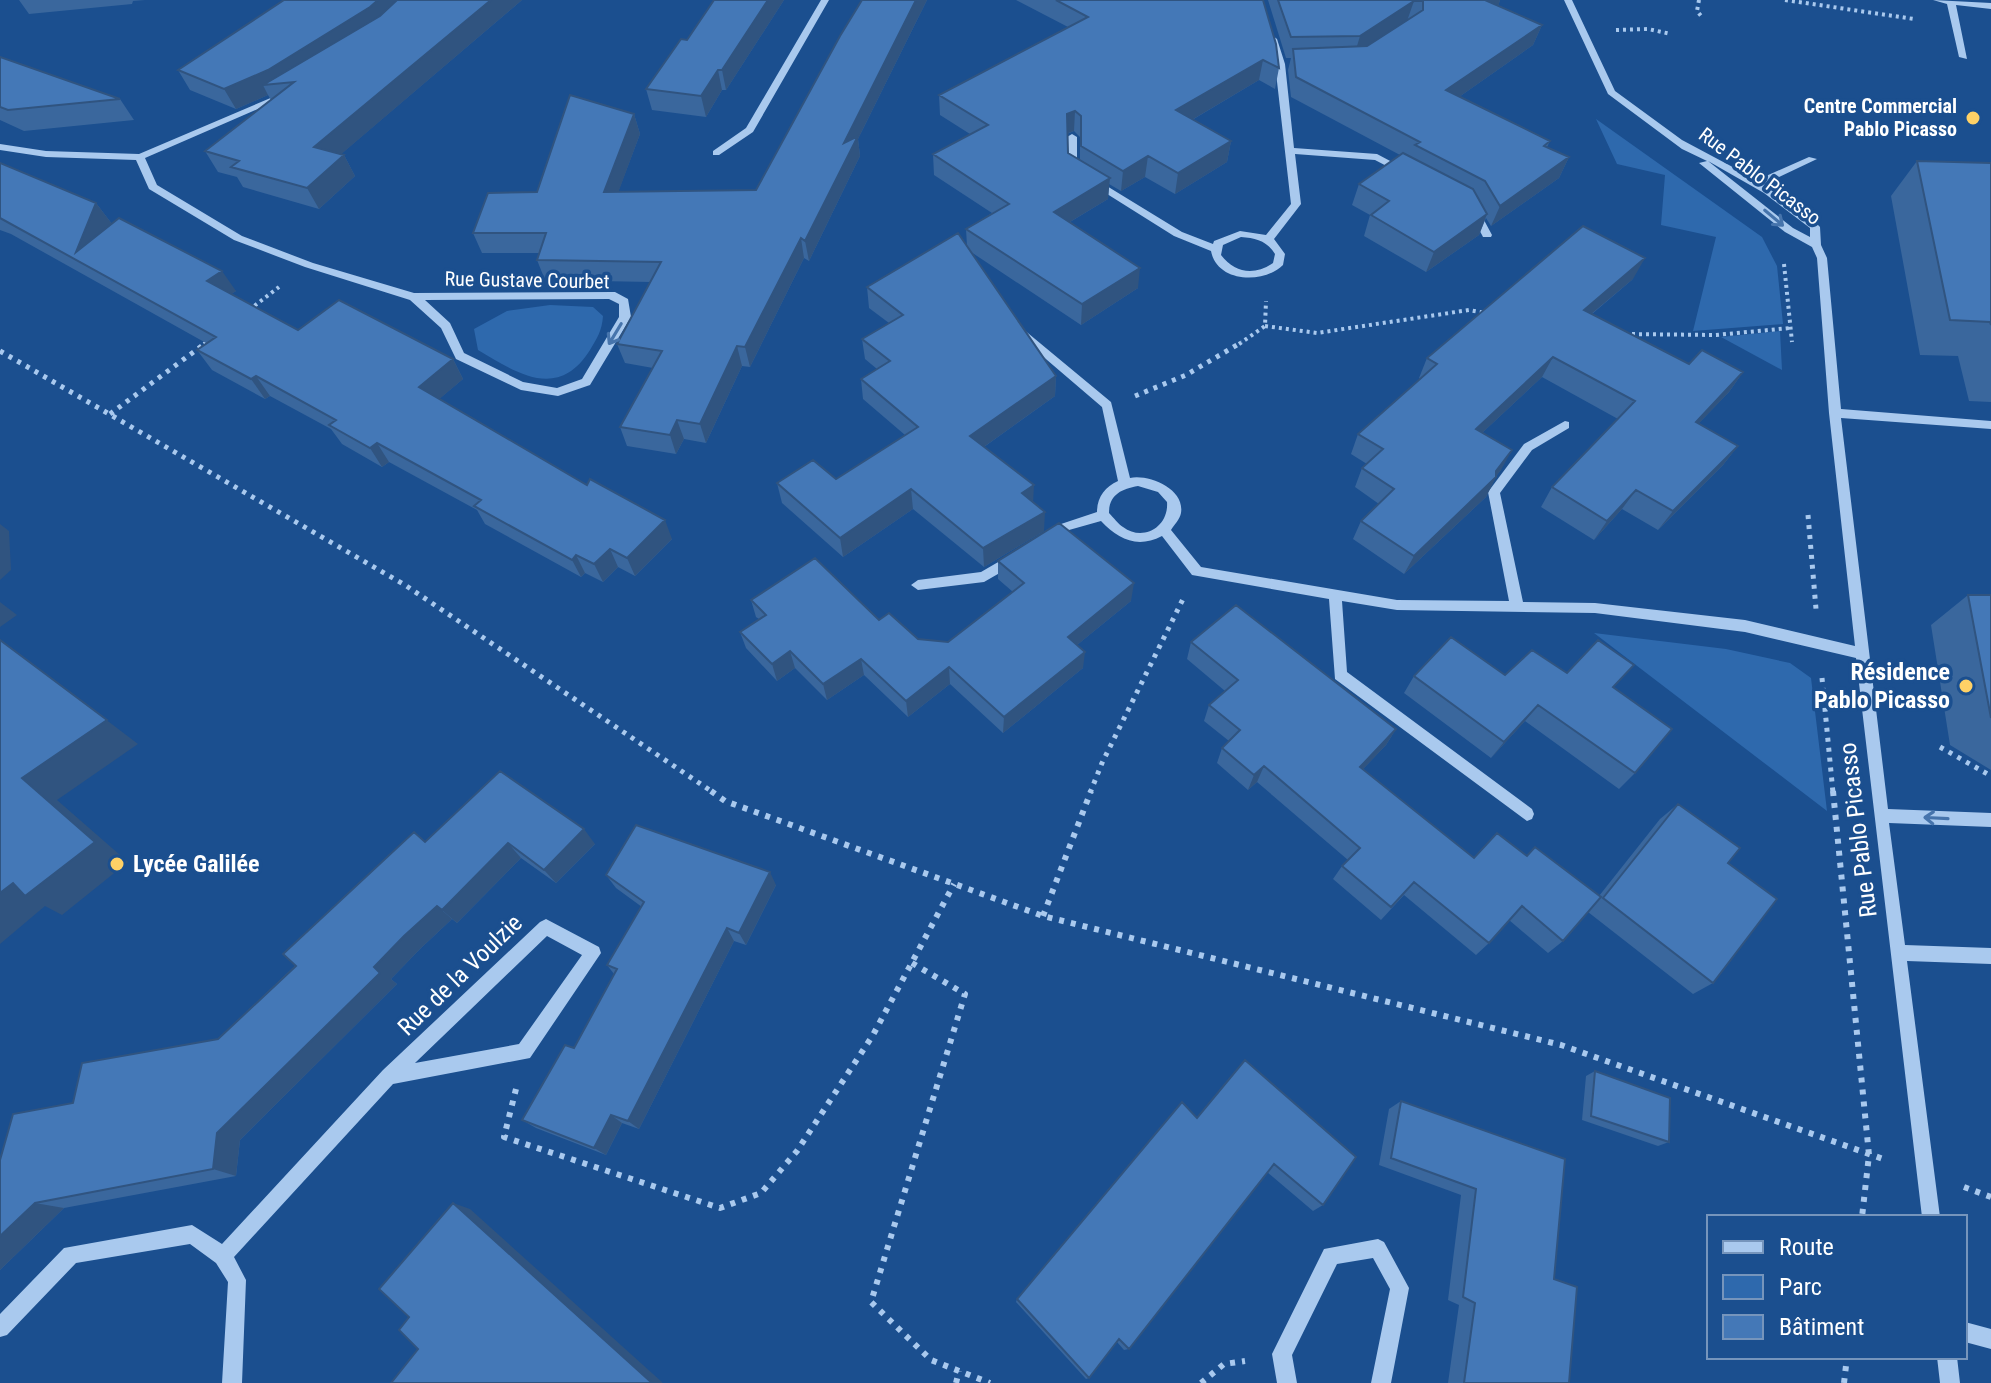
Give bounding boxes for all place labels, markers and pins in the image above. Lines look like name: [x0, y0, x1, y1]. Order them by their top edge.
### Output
place label: Centre Commercial Pablo Picasso: [1804, 94, 1957, 141]
marker: Centre Commercial Pablo Picasso: [1964, 109, 1982, 127]
place label: Résidence Pablo Picasso: [1814, 658, 1950, 714]
marker: Résidence Pablo Picasso: [1957, 677, 1975, 695]
place label: Lycée Galilée: [133, 850, 260, 878]
marker: Lycée Galilée: [108, 855, 126, 873]

